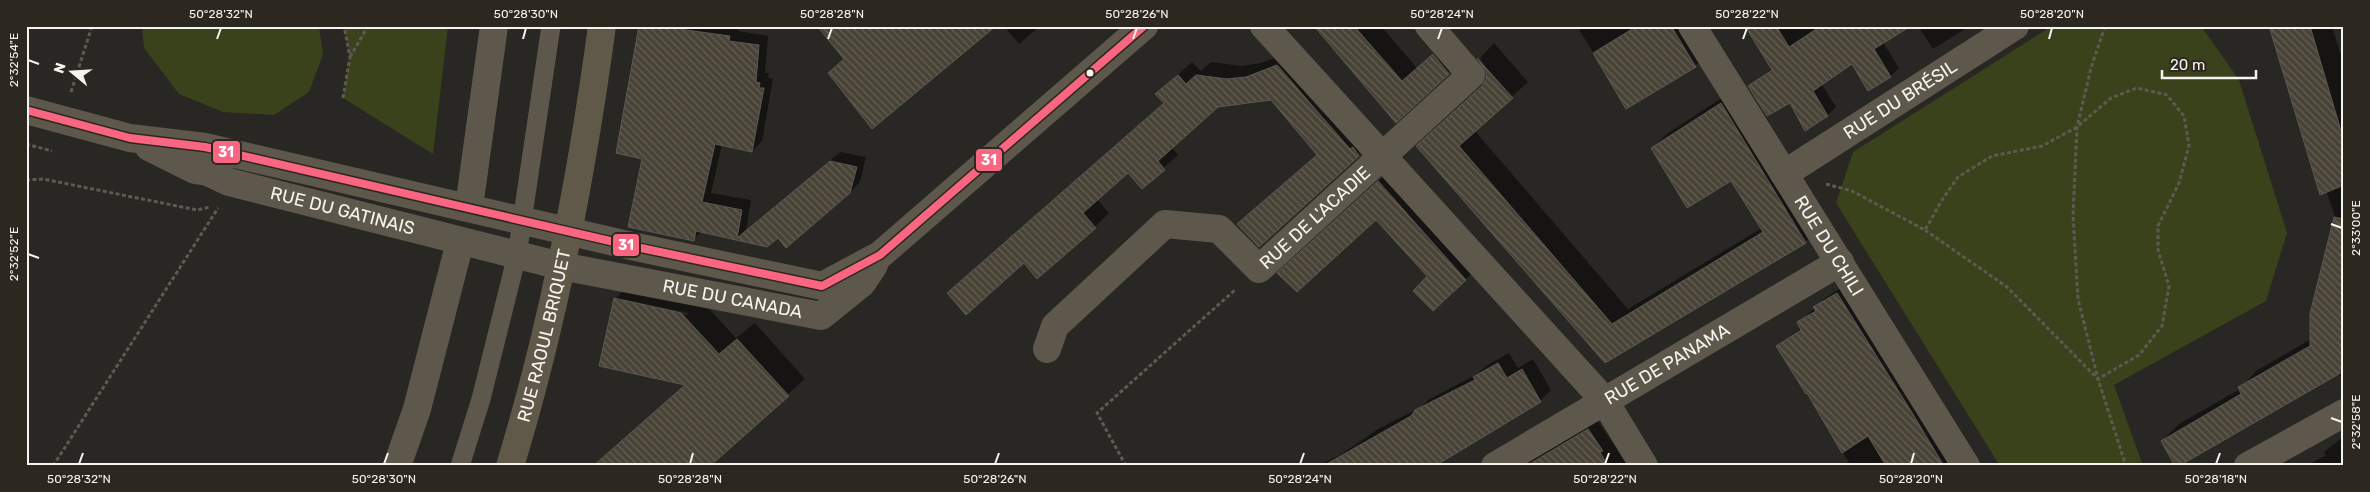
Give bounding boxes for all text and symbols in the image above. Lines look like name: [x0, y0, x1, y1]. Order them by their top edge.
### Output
text: 50°28'32"N: [189, 7, 253, 21]
text: 50°28'30"N: [494, 7, 558, 21]
text: 50°28'28"N: [800, 7, 864, 21]
text: 50°28'26"N: [1105, 7, 1169, 21]
text: 50°28'24"N: [1410, 7, 1474, 21]
text: 50°28'22"N: [1715, 7, 1779, 21]
text: 50°28'20"N: [2020, 7, 2084, 21]
text: 2°32'54"E: [7, 33, 21, 87]
north arrow: [48, 48, 98, 98]
scale bar: [2162, 48, 2256, 80]
street label: RUE DU BRÉSIL: [1839, 55, 1961, 144]
text: 20 m: [2170, 56, 2205, 74]
text: N: [50, 61, 70, 76]
unlabelled marker: [1085, 68, 1095, 78]
line badge: 31: [212, 140, 241, 164]
text: 31: [218, 144, 234, 161]
line badge: 31: [975, 148, 1003, 172]
text: 31: [981, 152, 997, 169]
street label: RUE DE L'ACADIE: [1255, 162, 1375, 274]
street label: RUE DU GATINAIS: [268, 182, 417, 240]
street label: RUE DU CHILI: [1789, 192, 1868, 300]
text: 2°33'00"E: [2349, 200, 2363, 256]
text: 2°32'52"E: [7, 227, 21, 281]
line badge: 31: [612, 233, 640, 257]
text: 31: [618, 237, 634, 254]
street label: RUE RAOUL BRIQUET: [513, 247, 575, 424]
street label: RUE DU CANADA: [661, 275, 804, 323]
street label: RUE DE PANAMA: [1601, 319, 1734, 410]
text: 2°32'58"E: [2349, 394, 2363, 450]
text: 50°28'32"N: [47, 472, 111, 486]
text: 50°28'30"N: [352, 472, 416, 486]
text: 50°28'28"N: [658, 472, 722, 486]
text: 50°28'26"N: [963, 472, 1027, 486]
text: 50°28'24"N: [1268, 472, 1332, 486]
text: 50°28'22"N: [1573, 472, 1637, 486]
text: 50°28'20"N: [1879, 472, 1943, 486]
text: 50°28'18"N: [2185, 472, 2247, 486]

